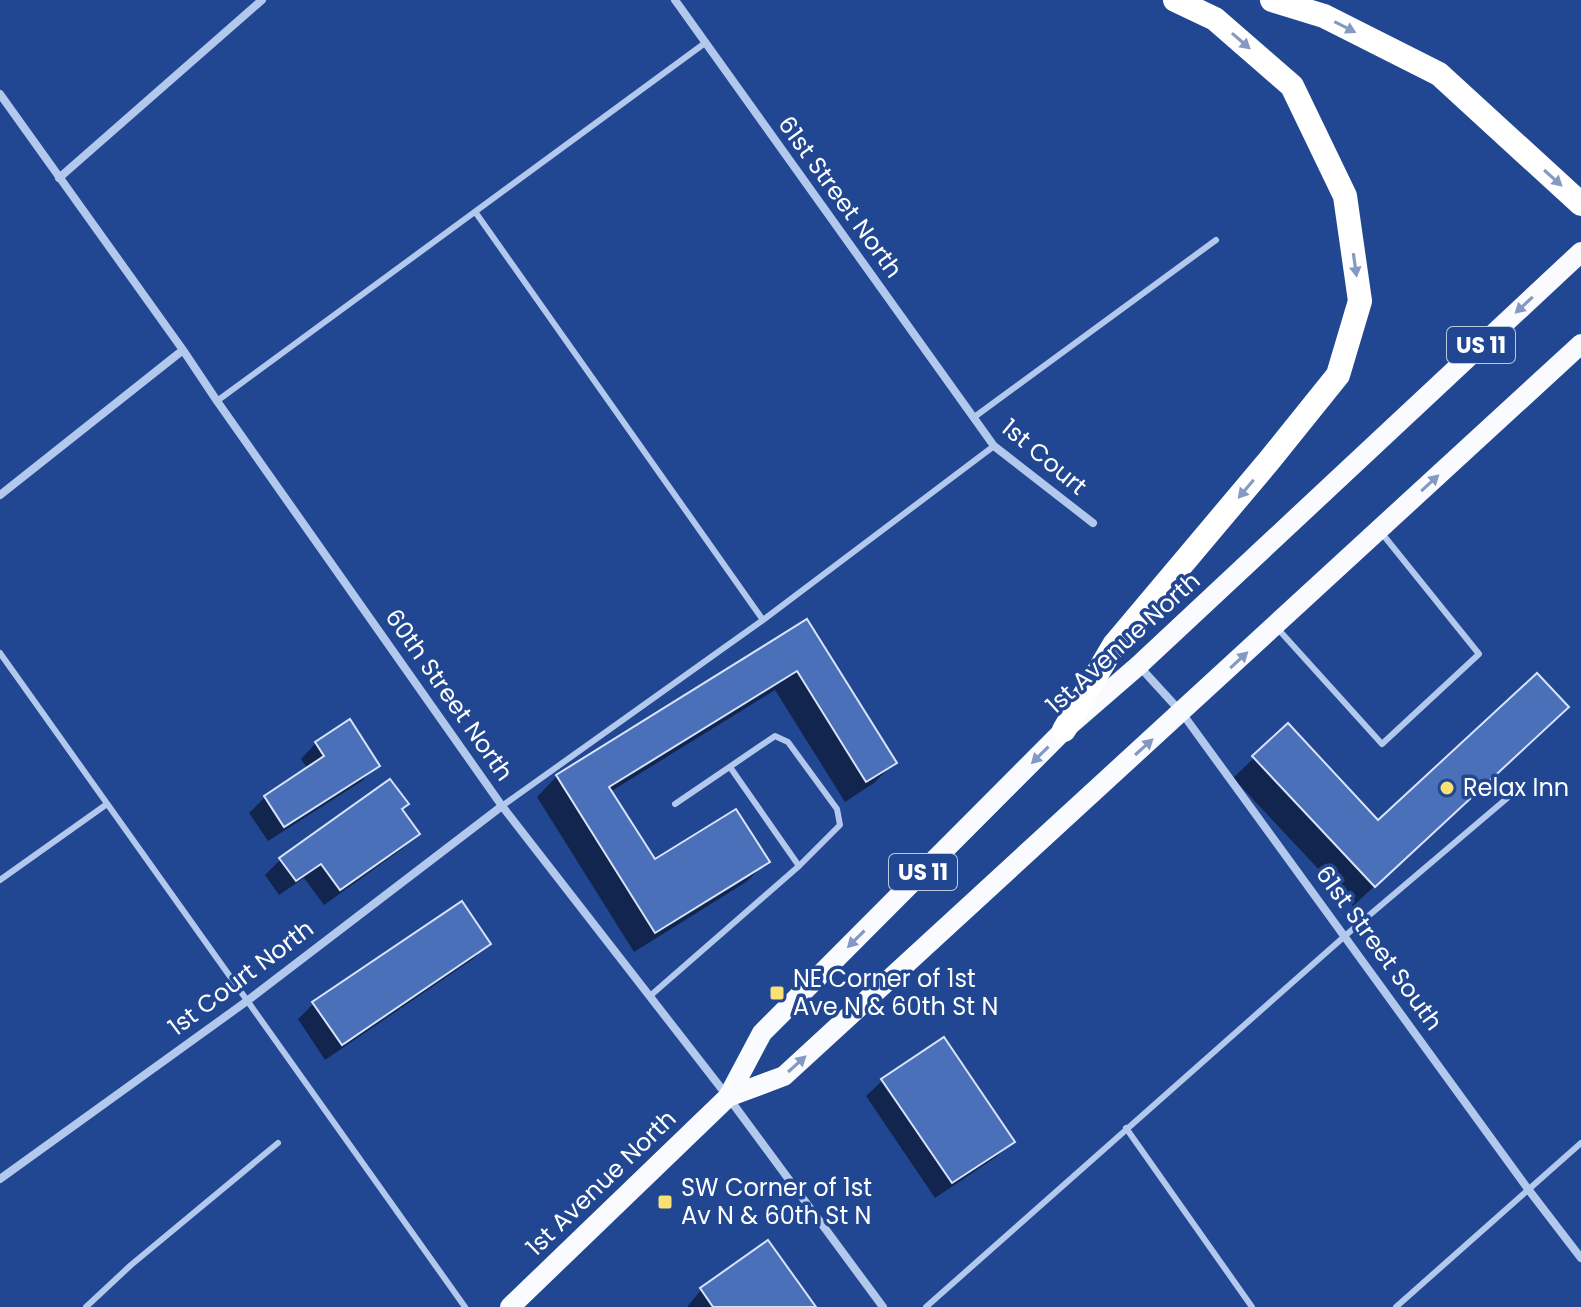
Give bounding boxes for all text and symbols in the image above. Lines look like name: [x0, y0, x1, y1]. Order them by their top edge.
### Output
one-way arrow: [1333, 20, 1356, 33]
one-way arrow: [1230, 32, 1250, 49]
street label: 61st Street North: [770, 109, 910, 284]
one-way arrow: [1543, 169, 1562, 187]
one-way arrow: [1348, 253, 1361, 278]
one-way arrow: [1515, 296, 1534, 314]
road number: US 11: [1447, 327, 1515, 363]
street label: 1st Court: [995, 411, 1094, 502]
one-way arrow: [1420, 475, 1439, 493]
one-way arrow: [1238, 479, 1255, 499]
street label: 1st Avenue North: [1038, 564, 1207, 721]
street label: 60th Street North: [378, 602, 521, 787]
one-way arrow: [1230, 651, 1249, 669]
one-way arrow: [1135, 739, 1154, 757]
one-way arrow: [1031, 745, 1050, 764]
place label: Relax Inn: [1463, 771, 1569, 804]
marker: Relax Inn: [1438, 779, 1456, 797]
road number: US 11: [889, 854, 957, 890]
street label: 61st Street South: [1308, 859, 1450, 1037]
street label: 1st Court North: [161, 912, 320, 1043]
one-way arrow: [847, 929, 866, 948]
place label: NE Corner of 1st Ave N & 60th St N: [793, 962, 998, 1023]
marker: NE Corner of 1st Ave N & 60th St N: [768, 984, 786, 1002]
one-way arrow: [788, 1056, 807, 1074]
street label: 1st Avenue North: [518, 1102, 683, 1263]
place label: SW Corner of 1st Av N & 60th St N: [681, 1171, 872, 1232]
marker: SW Corner of 1st Av N & 60th St N: [656, 1193, 674, 1211]

